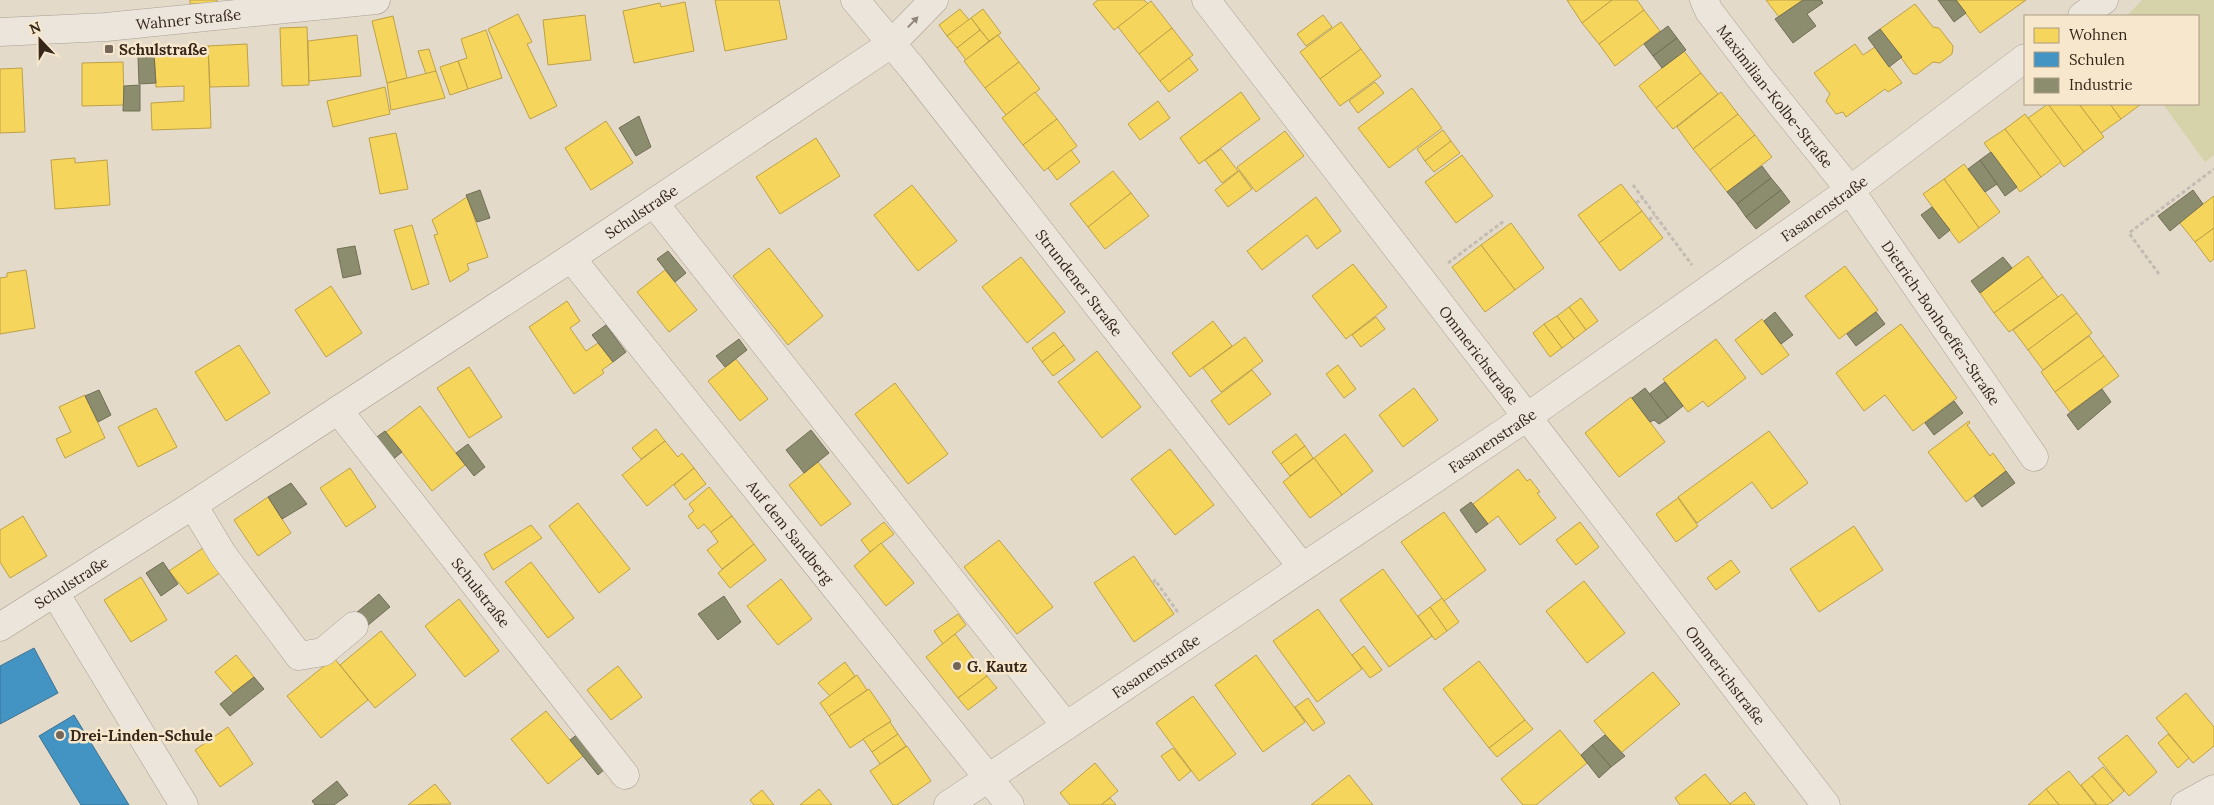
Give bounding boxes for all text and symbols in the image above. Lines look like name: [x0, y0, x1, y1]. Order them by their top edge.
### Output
street label: Wahner Straße: [135, 4, 242, 33]
north arrow: [15, 15, 65, 65]
legend: [2024, 15, 2199, 105]
one-way arrow: [907, 16, 919, 28]
text: N: [27, 18, 44, 38]
street label: Maximilian-Kolbe-Straße: [1713, 21, 1838, 172]
text: Wohnen: [2069, 25, 2127, 44]
place label: Schulstraße: [119, 40, 207, 59]
marker: Schulstraße: [103, 43, 115, 55]
text: Schulen: [2069, 50, 2125, 69]
text: Industrie: [2069, 75, 2133, 94]
street label: Fasanenstraße: [1777, 171, 1871, 245]
street label: Schulstraße: [601, 180, 681, 242]
street label: Strundener Straße: [1032, 225, 1127, 340]
street label: Dietrich-Bonhoeffer-Straße: [1878, 237, 2005, 409]
street label: Ommerichstraße: [1435, 302, 1523, 408]
street label: Fasanenstraße: [1445, 404, 1540, 477]
street label: Auf dem Sandberg: [743, 475, 839, 588]
street label: Schulstraße: [30, 552, 112, 613]
street label: Schulstraße: [448, 554, 515, 631]
street label: Ommerichstraße: [1682, 622, 1770, 728]
street label: Fasanenstraße: [1108, 630, 1203, 702]
place label: G. Kautz: [967, 657, 1028, 676]
marker: G. Kautz: [951, 660, 963, 672]
place label: Drei-Linden-Schule: [70, 726, 213, 745]
marker: Drei-Linden-Schule: [54, 729, 66, 741]

